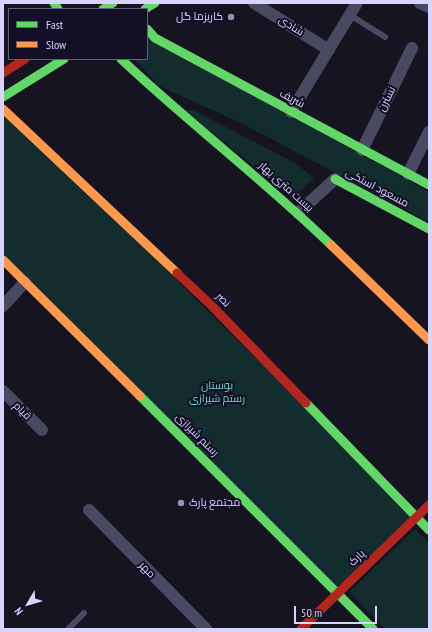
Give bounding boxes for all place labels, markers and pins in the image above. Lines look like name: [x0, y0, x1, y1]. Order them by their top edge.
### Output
place label: کاریزما گل: [176, 10, 223, 24]
marker: کاریزما گل: [226, 12, 236, 22]
place label: مجتمع پارک: [189, 496, 240, 510]
marker: مجتمع پارک: [176, 498, 186, 508]

